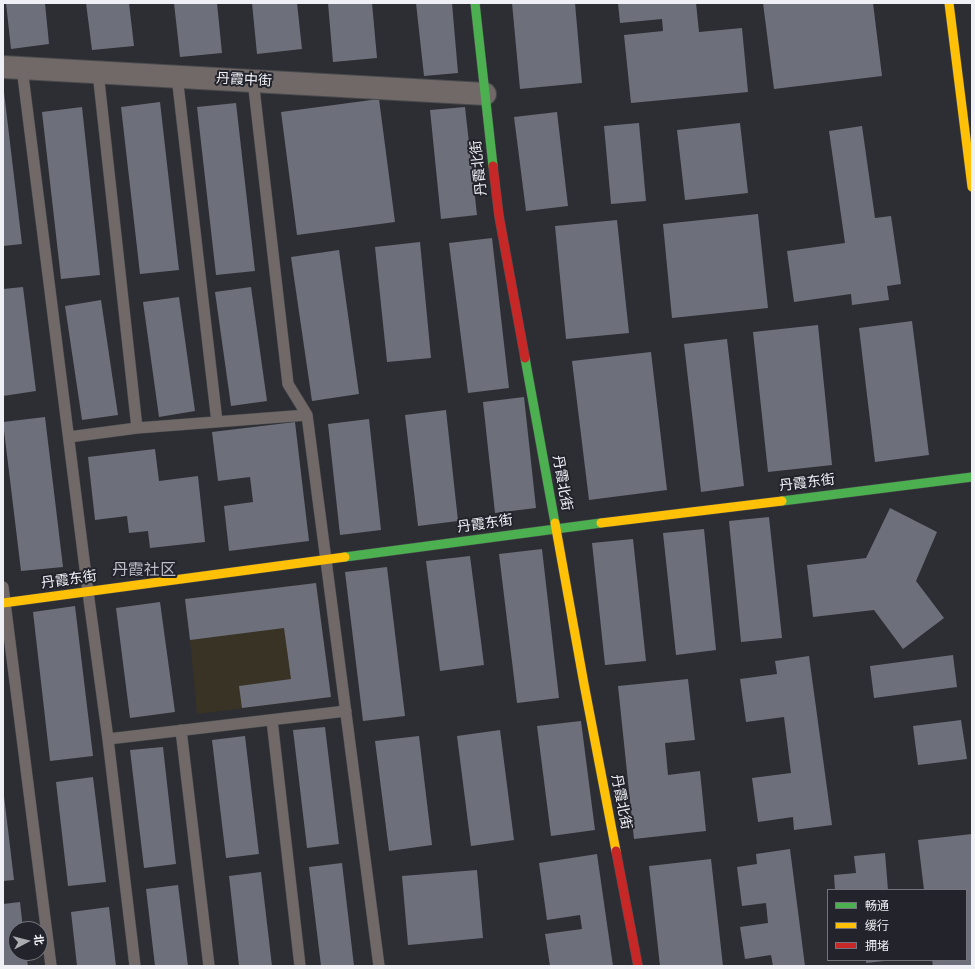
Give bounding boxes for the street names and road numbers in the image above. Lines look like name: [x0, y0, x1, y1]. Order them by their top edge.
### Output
street label: 丹霞中街: [216, 70, 272, 90]
street label: 丹霞北街: [468, 139, 490, 197]
street label: 丹霞北街: [549, 454, 575, 512]
street label: 丹霞东街: [778, 471, 836, 495]
street label: 丹霞东街: [456, 512, 514, 536]
street label: 丹霞东街: [40, 568, 98, 592]
street label: 丹霞北街: [607, 773, 635, 831]

